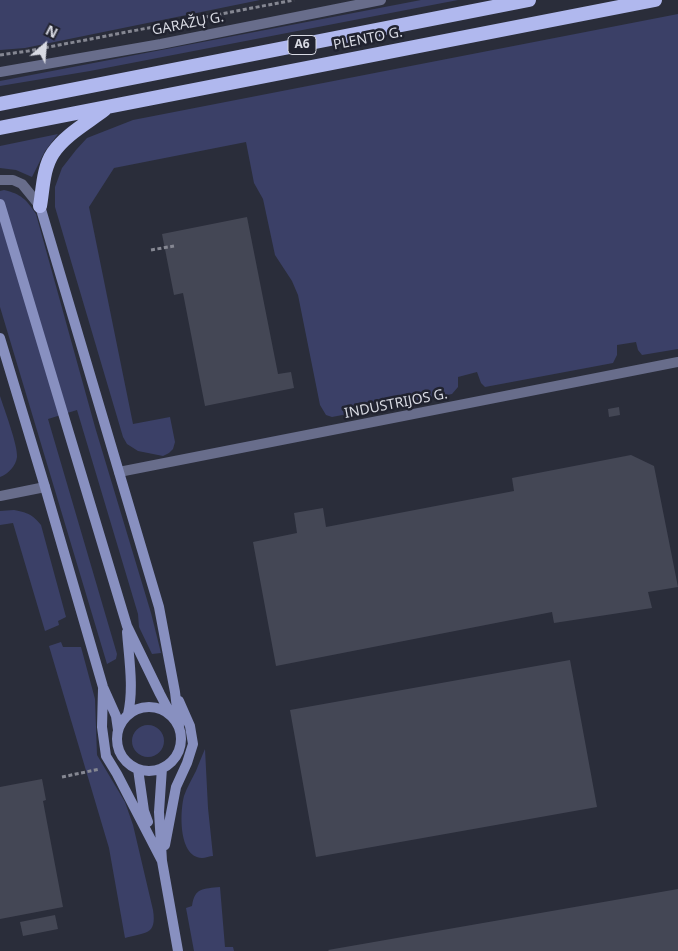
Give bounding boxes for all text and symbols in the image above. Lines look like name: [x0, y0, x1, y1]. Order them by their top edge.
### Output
street label: GARAŽŲ G.: [151, 9, 225, 39]
north arrow: [20, 20, 70, 70]
text: N: [43, 20, 61, 42]
street label: PLENTO G.: [332, 24, 404, 54]
road number: A6: [288, 36, 316, 54]
street label: INDUSTRIJOS G.: [343, 386, 449, 422]

